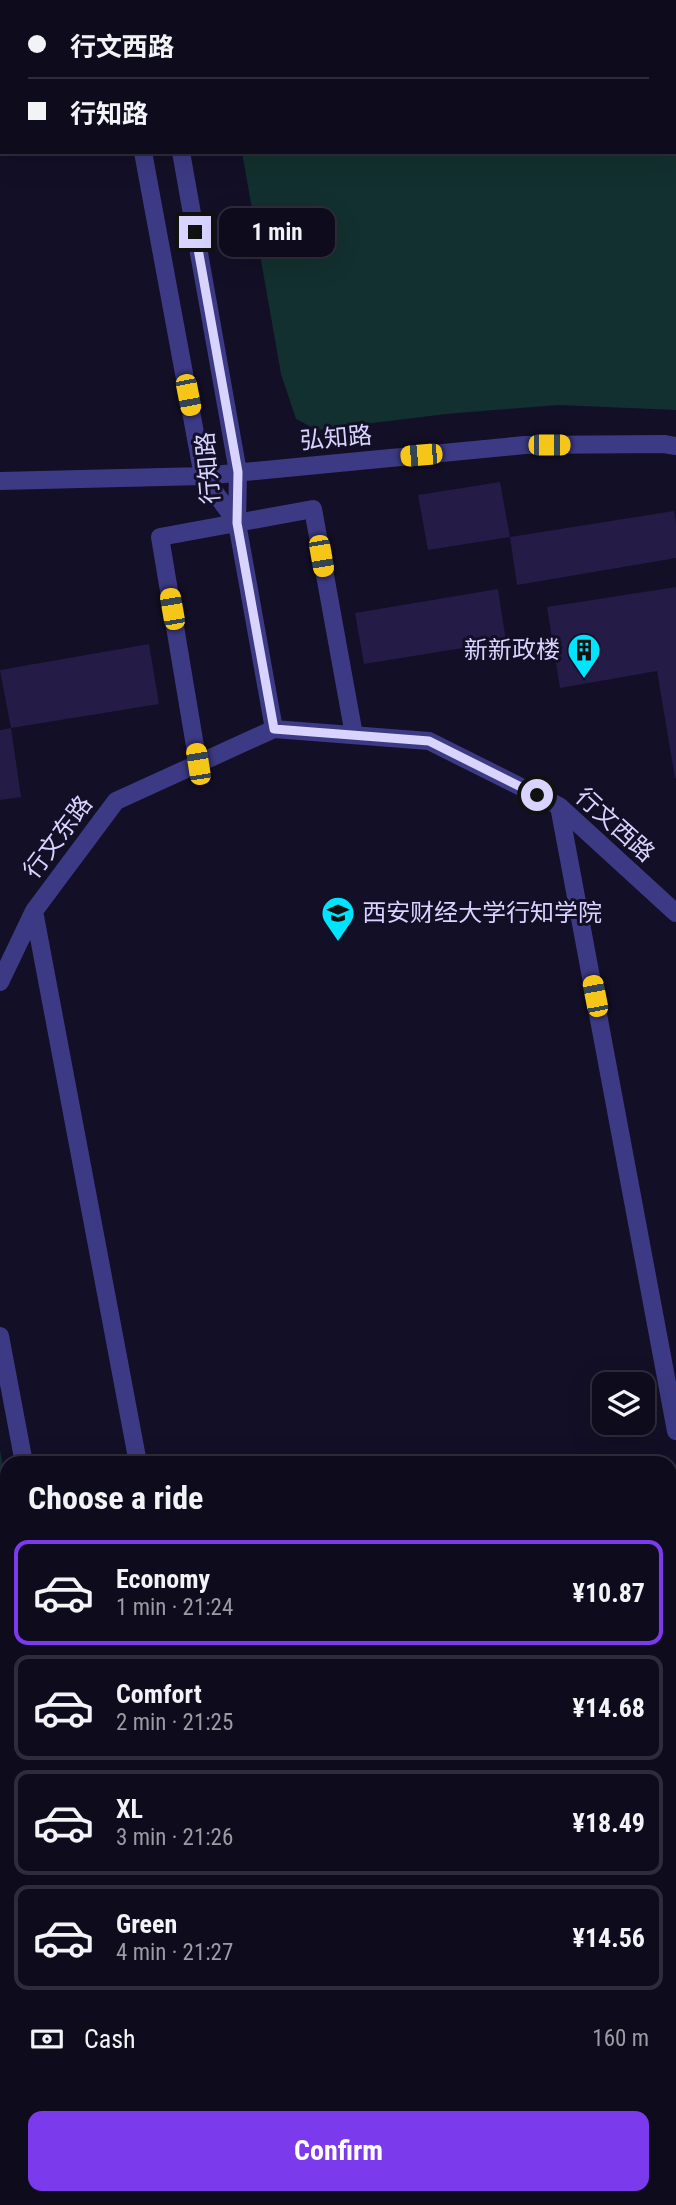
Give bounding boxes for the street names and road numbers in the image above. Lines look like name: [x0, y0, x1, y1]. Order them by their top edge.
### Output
street label: 弘知路: [299, 421, 373, 455]
street label: 行知路: [191, 431, 225, 505]
street label: 行文西路: [570, 782, 660, 868]
street label: 行文东路: [18, 790, 98, 884]

